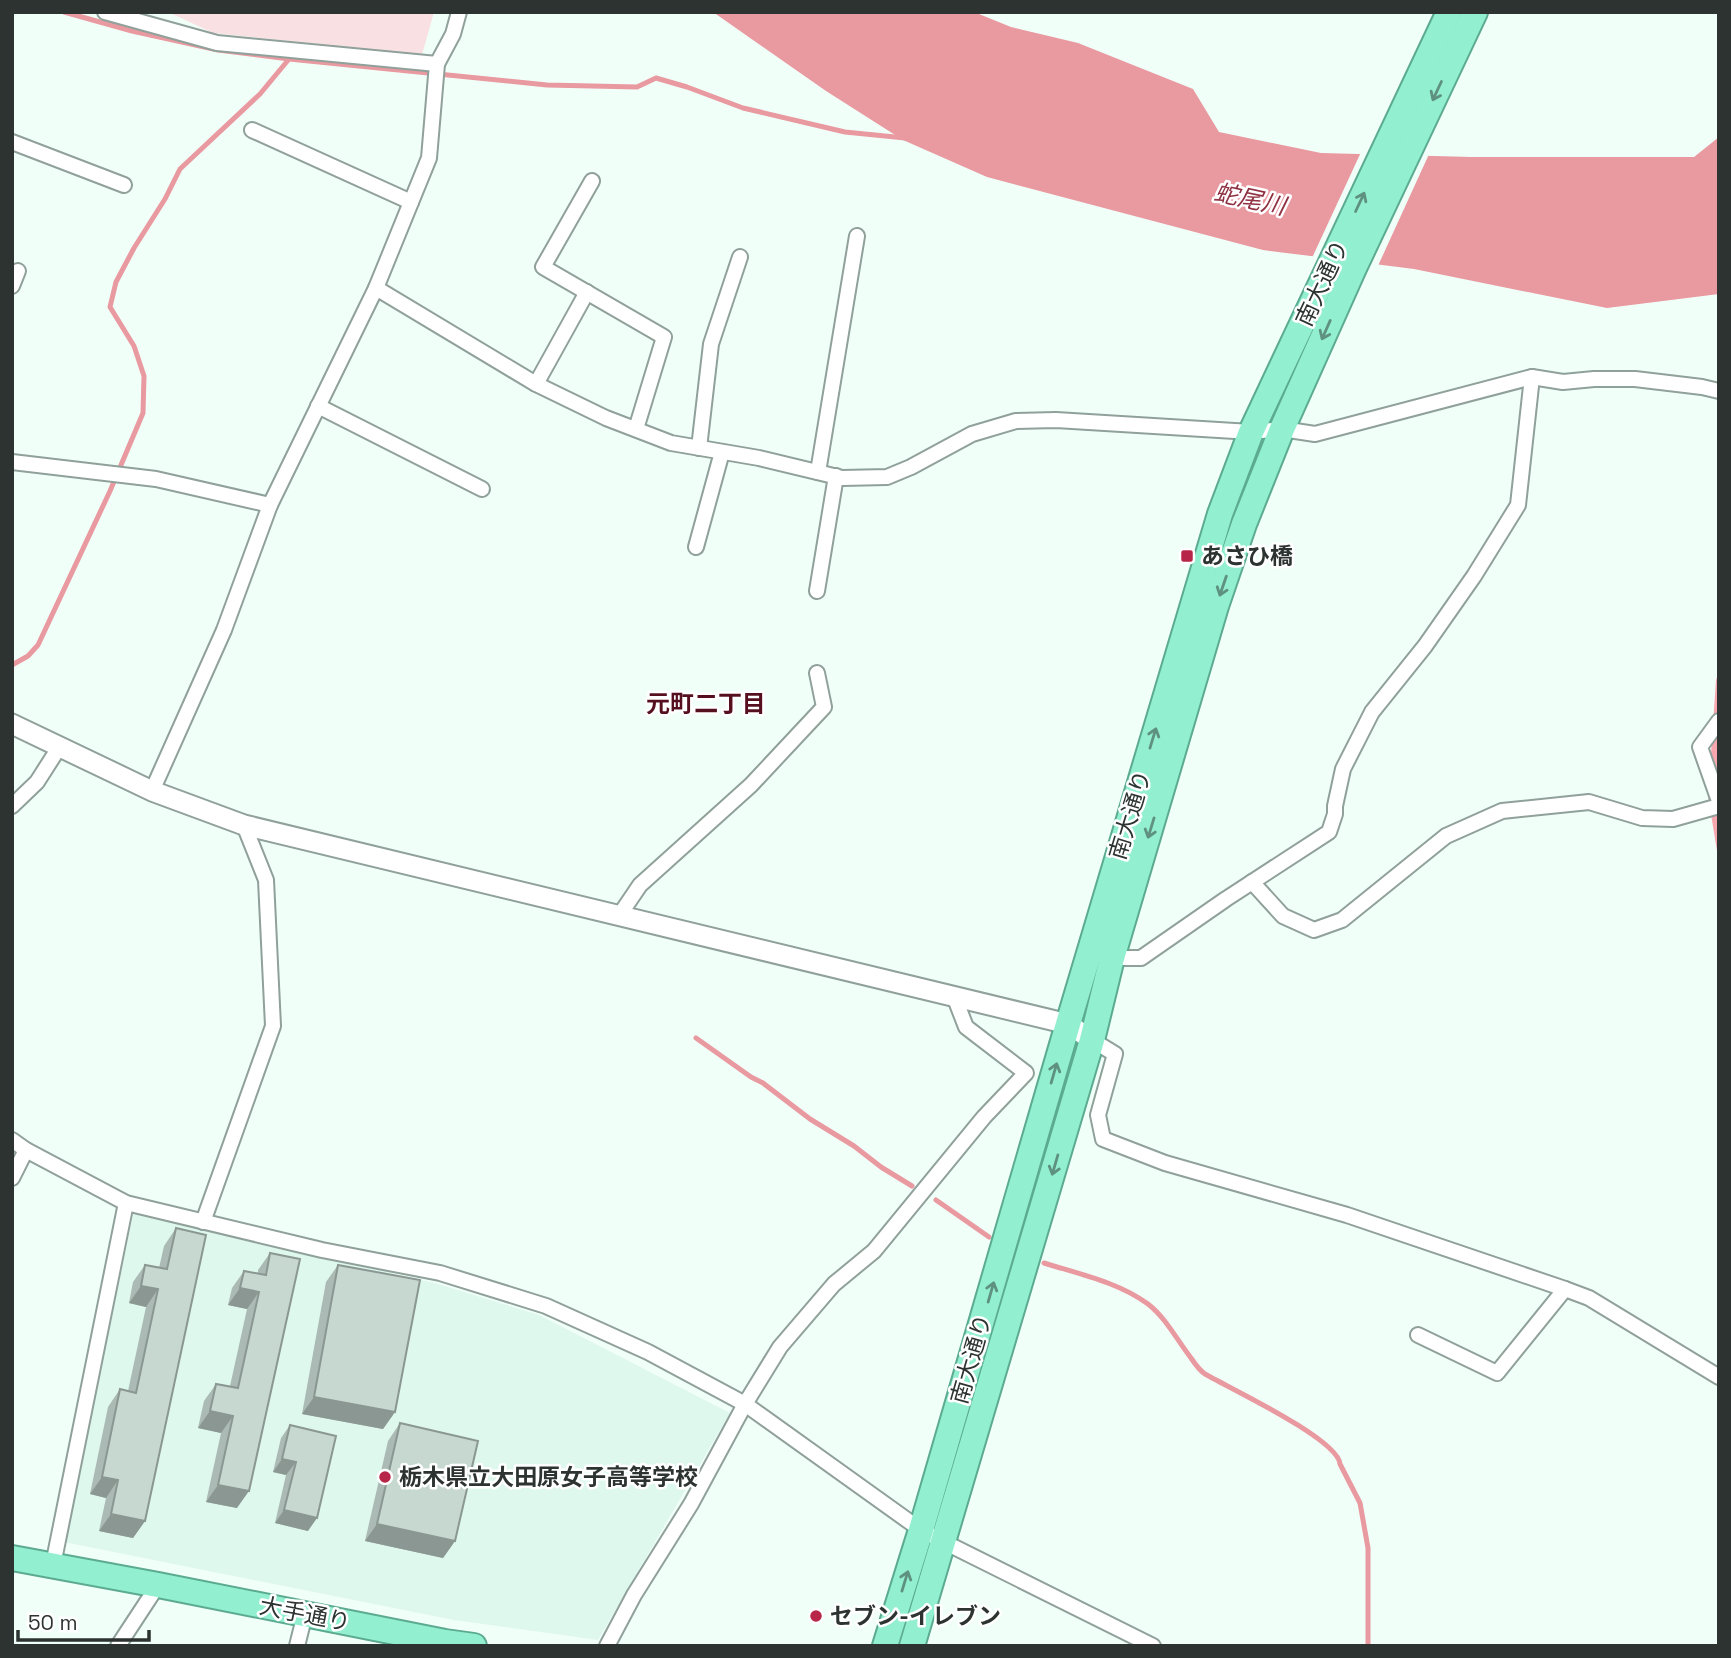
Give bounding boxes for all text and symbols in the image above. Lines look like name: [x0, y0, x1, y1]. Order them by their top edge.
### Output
one-way arrow: [1430, 80, 1444, 101]
water label: 蛇尾川: [1212, 176, 1291, 222]
one-way arrow: [1354, 192, 1368, 213]
street label: 南大通り: [1289, 235, 1355, 331]
one-way arrow: [1319, 319, 1332, 341]
place label: あさひ橋: [1201, 541, 1293, 571]
marker: あさひ橋: [1179, 548, 1195, 564]
one-way arrow: [1216, 575, 1228, 597]
district label: 元町二丁目: [646, 688, 766, 719]
one-way arrow: [1147, 727, 1160, 749]
street label: 南大通り: [1102, 767, 1158, 863]
one-way arrow: [1143, 817, 1156, 839]
one-way arrow: [1048, 1063, 1061, 1085]
one-way arrow: [1048, 1153, 1061, 1175]
one-way arrow: [985, 1281, 998, 1303]
street label: 南大通り: [944, 1311, 998, 1407]
place label: 栃木県立大田原女子高等学校: [399, 1462, 698, 1492]
marker: 栃木県立大田原女子高等学校: [377, 1469, 393, 1485]
one-way arrow: [900, 1570, 913, 1592]
street label: 大手通り: [257, 1590, 353, 1638]
scale bar: [18, 1598, 149, 1642]
place label: セブン-イレブン: [830, 1601, 1001, 1631]
marker: セブン-イレブン: [808, 1608, 824, 1624]
text: 50 m: [28, 1609, 78, 1636]

